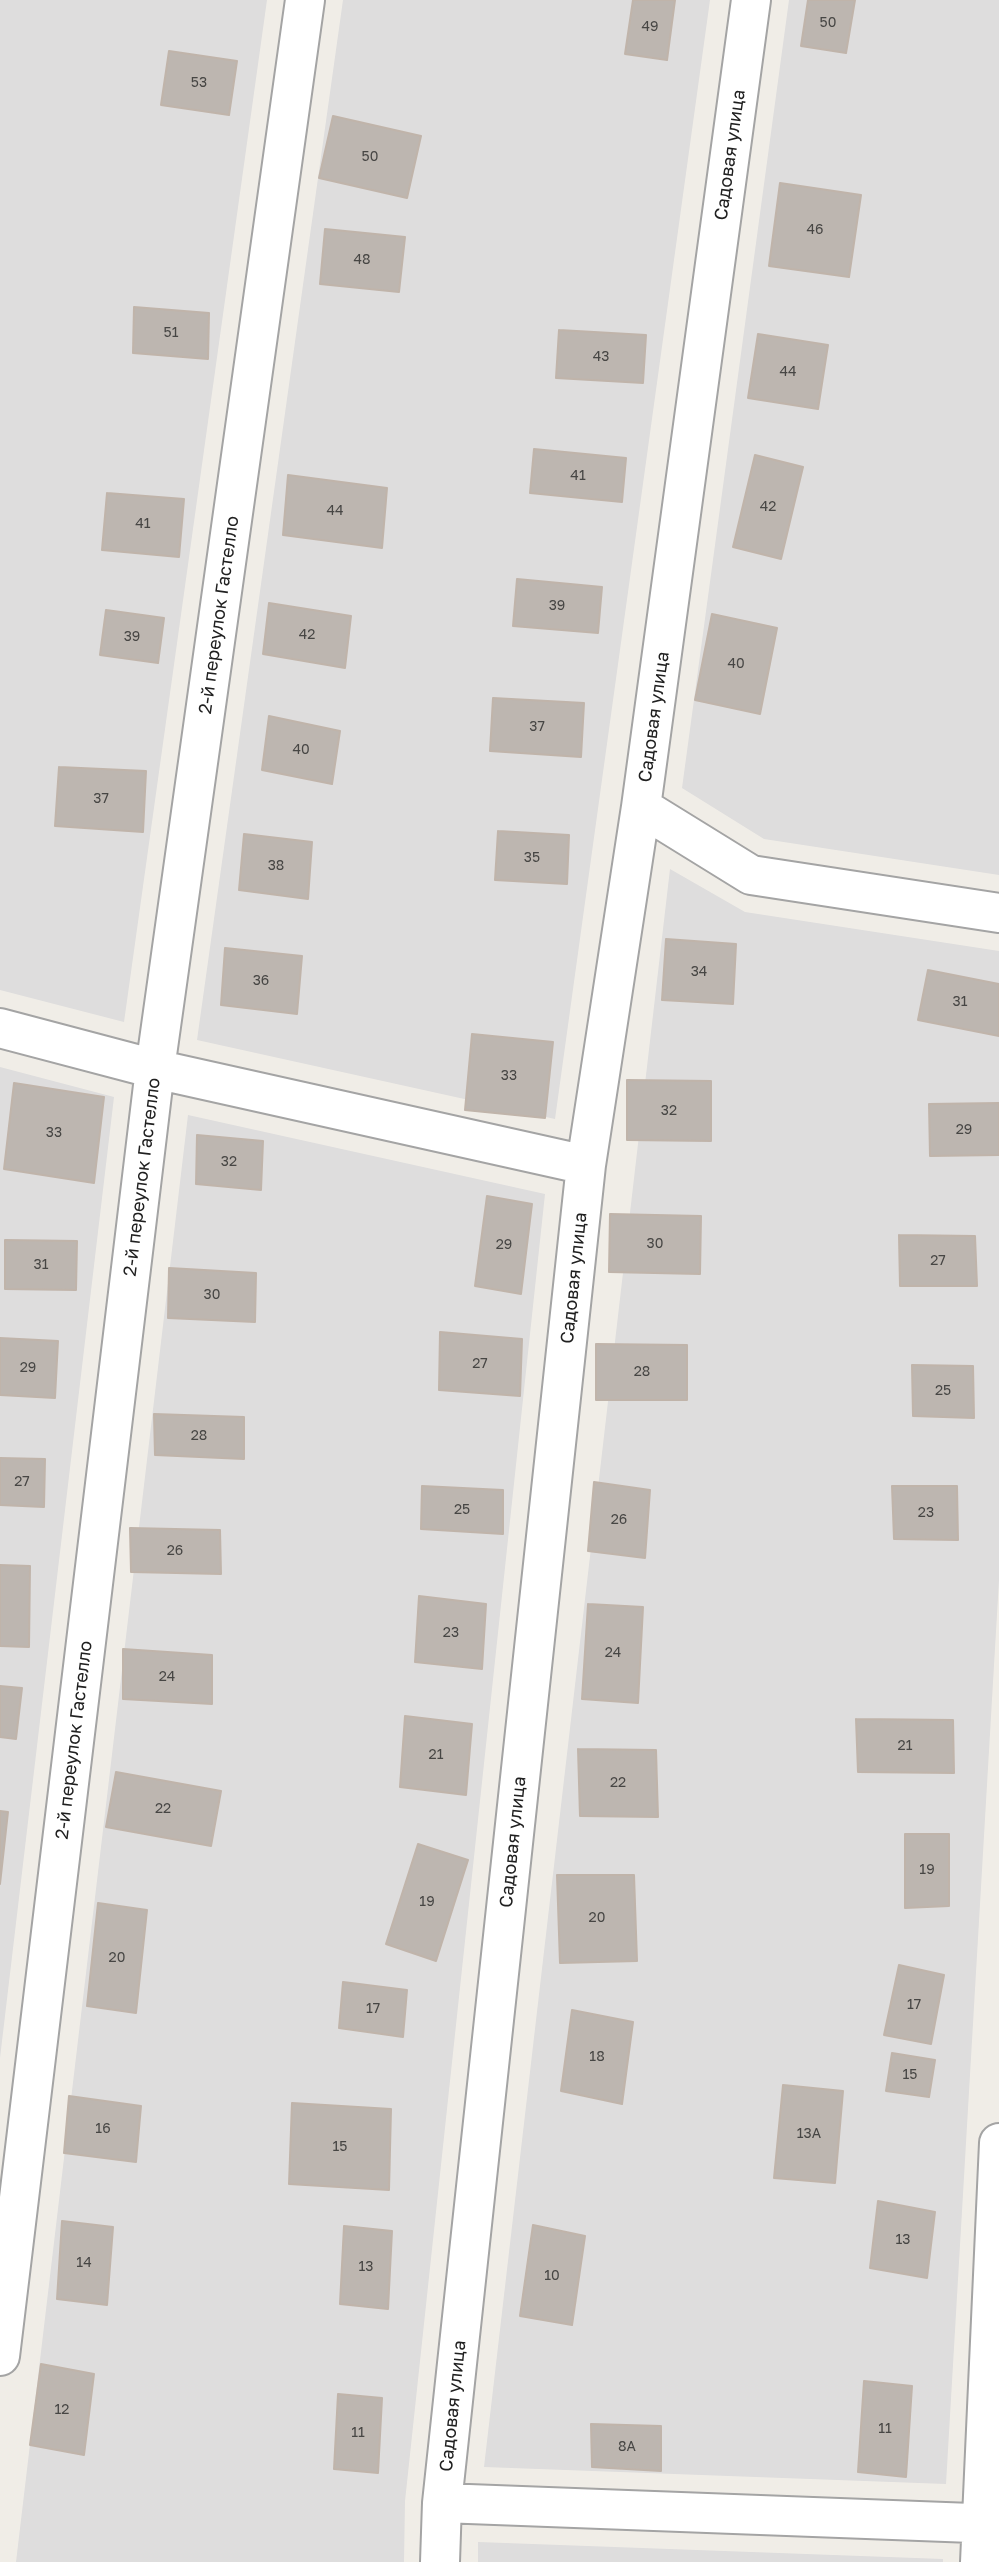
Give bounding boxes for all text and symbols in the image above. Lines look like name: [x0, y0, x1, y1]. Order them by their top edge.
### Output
house number: 50: [820, 15, 836, 31]
house number: 49: [641, 19, 659, 35]
house number: 53: [191, 75, 207, 91]
street label: Садовая улица: [710, 88, 750, 222]
house number: 50: [362, 149, 378, 165]
house number: 46: [806, 222, 824, 238]
house number: 48: [353, 252, 371, 268]
house number: 51: [164, 325, 178, 341]
house number: 43: [593, 349, 609, 365]
house number: 44: [779, 364, 797, 380]
house number: 41: [570, 468, 586, 484]
house number: 42: [760, 499, 776, 515]
house number: 44: [326, 503, 344, 519]
street label: 2-й переулок Гастелло: [194, 514, 244, 716]
house number: 41: [135, 516, 151, 532]
house number: 39: [549, 598, 565, 614]
house number: 42: [299, 627, 315, 643]
house number: 39: [124, 629, 140, 645]
street label: Садовая улица: [634, 650, 674, 784]
house number: 40: [727, 656, 745, 672]
house number: 37: [529, 719, 545, 735]
house number: 40: [292, 742, 310, 758]
house number: 37: [93, 791, 109, 807]
house number: 35: [524, 850, 540, 866]
house number: 38: [268, 858, 284, 874]
house number: 34: [691, 964, 707, 980]
house number: 36: [253, 973, 269, 989]
house number: 31: [953, 994, 967, 1010]
house number: 33: [501, 1068, 517, 1084]
street label: 2-й переулок Гастелло: [119, 1076, 165, 1278]
house number: 32: [661, 1103, 677, 1119]
house number: 29: [956, 1122, 972, 1138]
house number: 33: [46, 1125, 62, 1141]
house number: 32: [221, 1154, 237, 1170]
street label: Садовая улица: [556, 1211, 592, 1345]
house number: 30: [647, 1236, 663, 1252]
house number: 29: [496, 1237, 512, 1253]
house number: 27: [930, 1253, 946, 1269]
house number: 31: [34, 1257, 48, 1273]
house number: 30: [204, 1287, 220, 1303]
house number: 27: [472, 1356, 488, 1372]
house number: 29: [20, 1360, 36, 1376]
house number: 28: [634, 1364, 650, 1380]
house number: 25: [935, 1383, 951, 1399]
house number: 28: [191, 1428, 207, 1444]
house number: 27: [14, 1474, 30, 1490]
house number: 25: [454, 1502, 470, 1518]
house number: 23: [918, 1505, 934, 1521]
house number: 26: [611, 1512, 627, 1528]
house number: 26: [167, 1543, 183, 1559]
house number: 23: [443, 1625, 459, 1641]
street label: 2-й переулок Гастелло: [51, 1639, 97, 1841]
house number: 24: [605, 1645, 621, 1661]
house number: 24: [159, 1669, 175, 1685]
house number: 21: [898, 1738, 912, 1754]
house number: 21: [429, 1747, 443, 1763]
street label: Садовая улица: [495, 1775, 531, 1909]
house number: 22: [610, 1775, 626, 1791]
house number: 22: [155, 1801, 171, 1817]
house number: 19: [919, 1862, 935, 1878]
house number: 19: [419, 1894, 435, 1910]
house number: 20: [589, 1910, 605, 1926]
house number: 20: [109, 1950, 125, 1966]
house number: 17: [907, 1997, 921, 2013]
house number: 17: [366, 2001, 380, 2017]
house number: 18: [589, 2049, 605, 2065]
house number: 15: [903, 2067, 917, 2083]
house number: 16: [95, 2121, 111, 2137]
house number: 13А: [797, 2126, 821, 2142]
house number: 15: [333, 2139, 347, 2155]
house number: 13: [896, 2232, 910, 2248]
house number: 14: [76, 2255, 92, 2271]
house number: 13: [359, 2259, 373, 2275]
house number: 10: [544, 2268, 560, 2284]
street label: Садовая улица: [435, 2339, 471, 2473]
house number: 12: [55, 2402, 69, 2418]
house number: 11: [878, 2421, 892, 2437]
house number: 11: [351, 2425, 365, 2441]
house number: 8А: [618, 2439, 636, 2455]

